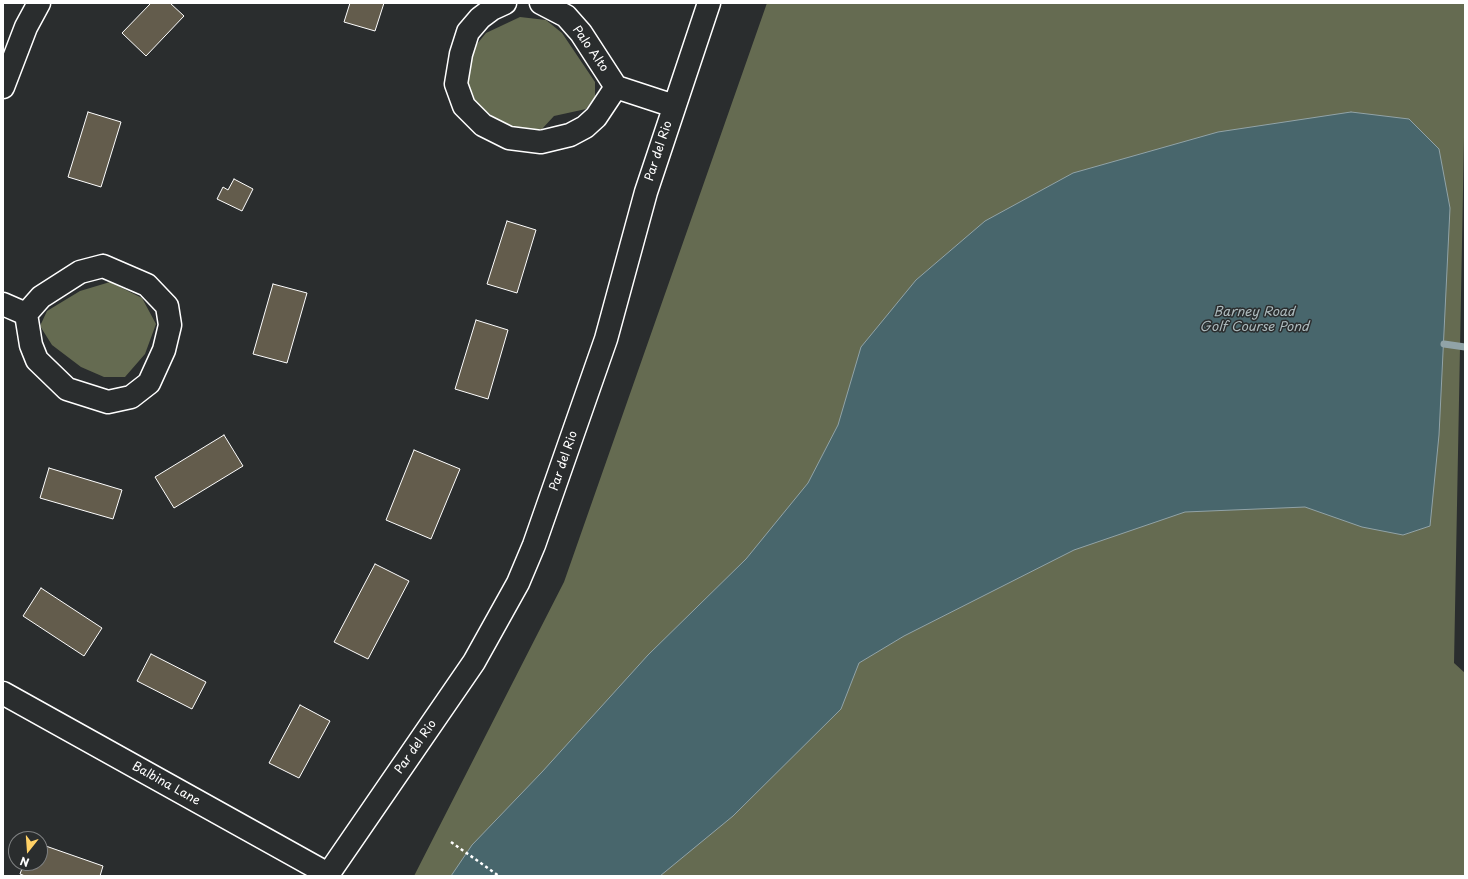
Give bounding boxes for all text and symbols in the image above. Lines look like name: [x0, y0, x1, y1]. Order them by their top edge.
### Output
street label: Palo Alto: [569, 23, 611, 75]
street label: Par del Rio: [643, 119, 675, 183]
water label: Barney Road Golf Course Pond: [1199, 304, 1309, 335]
street label: Par del Rio: [547, 429, 581, 493]
street label: Par del Rio: [392, 717, 440, 777]
street label: Balbina Lane: [129, 759, 203, 809]
north arrow: [8, 831, 48, 871]
text: N: [18, 853, 31, 871]

